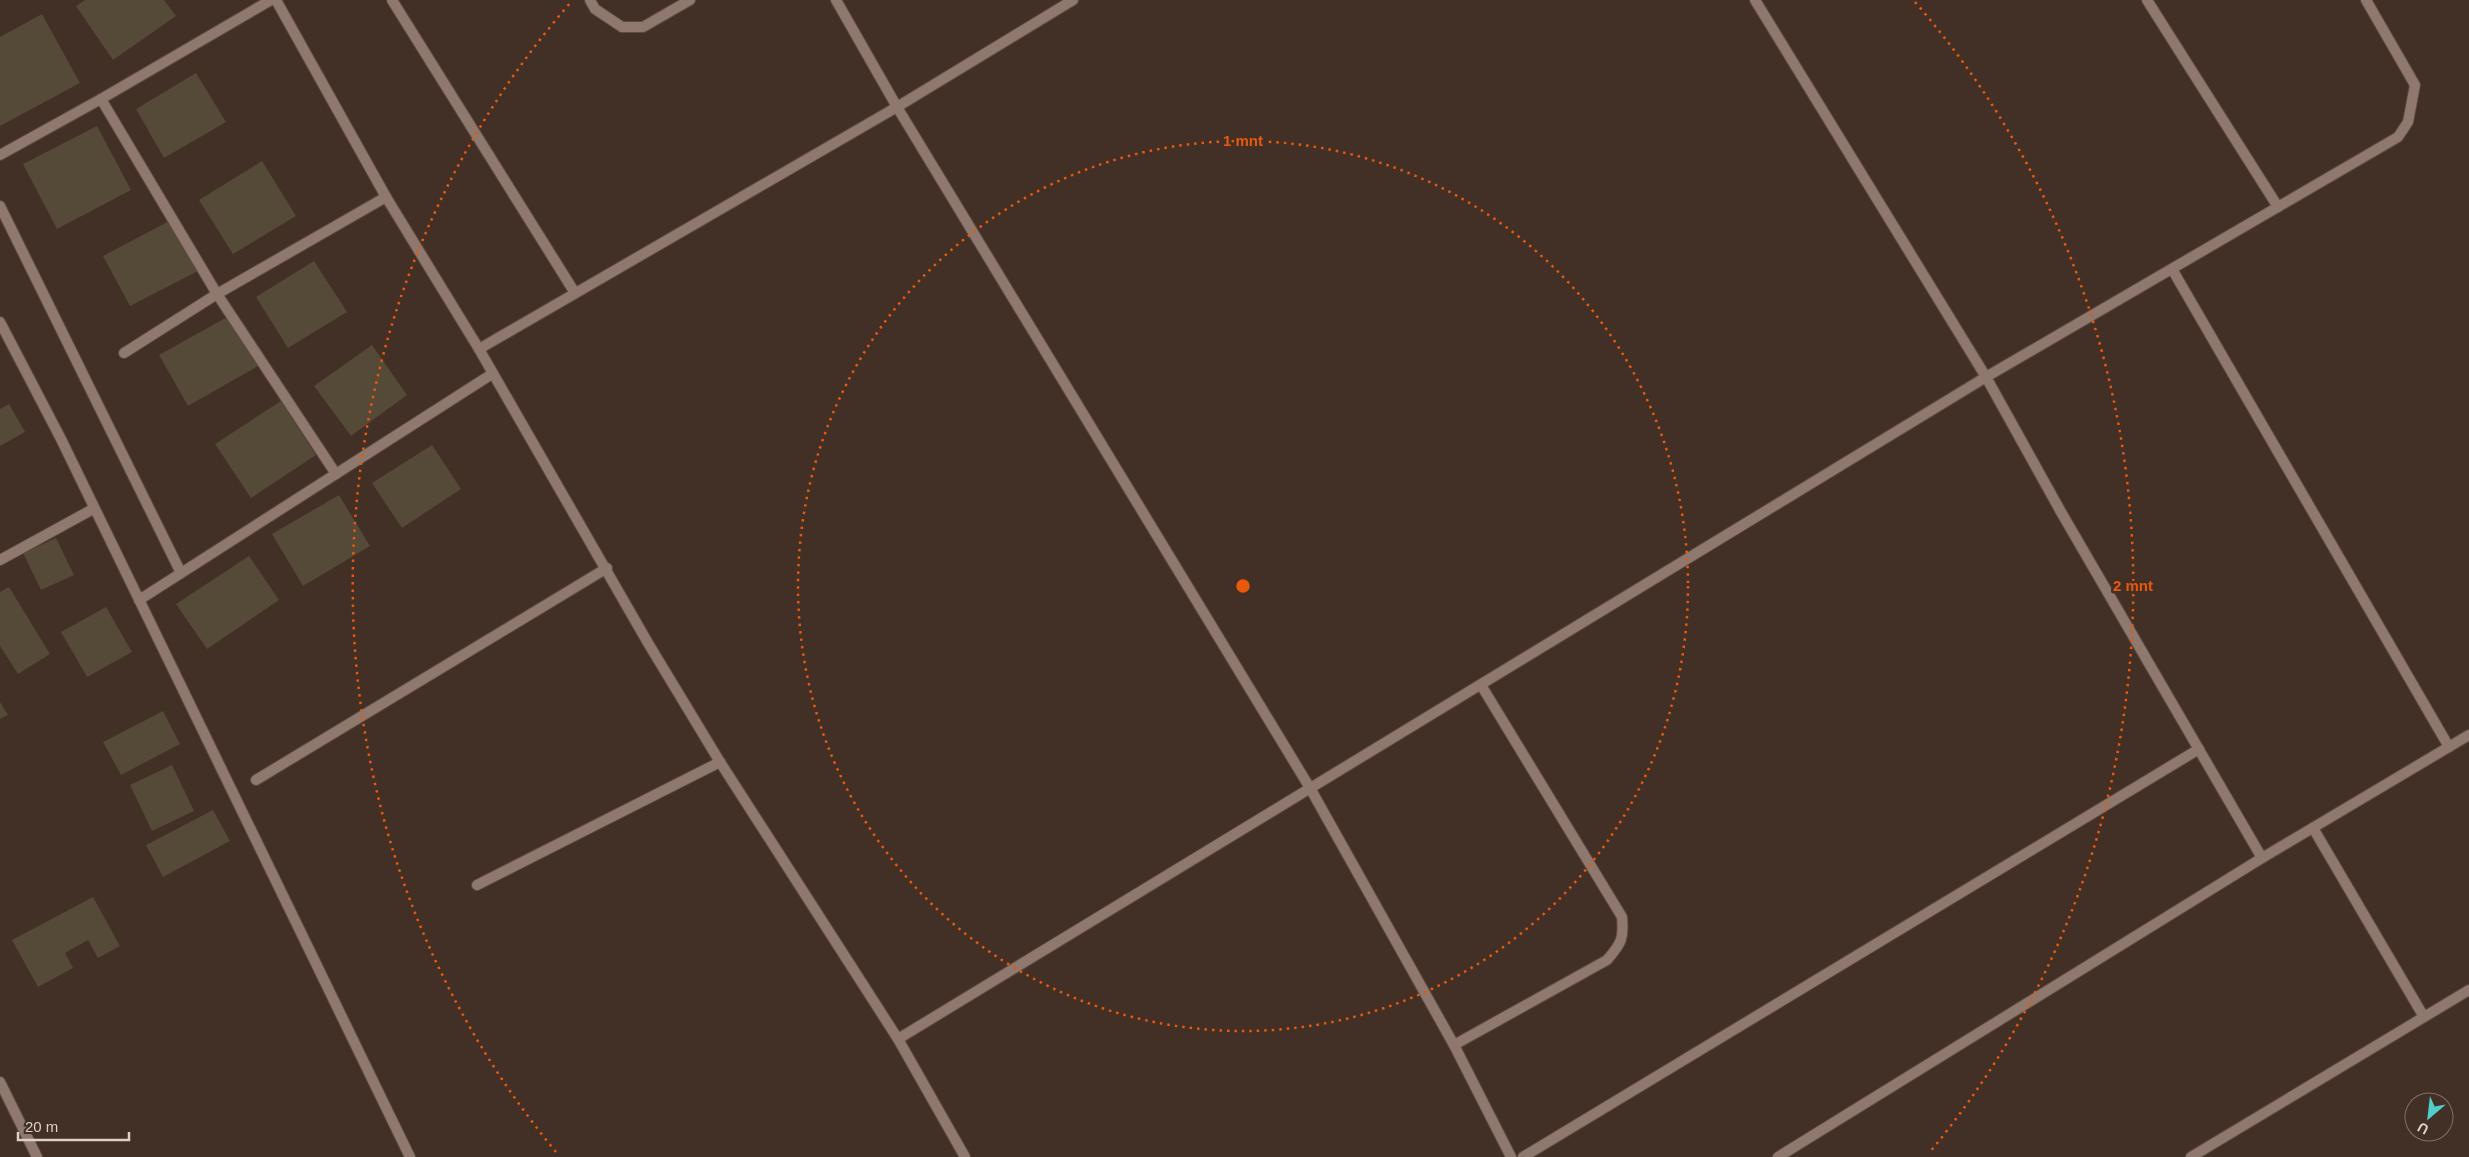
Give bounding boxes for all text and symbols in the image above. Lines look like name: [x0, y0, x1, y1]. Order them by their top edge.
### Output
text: 1 mnt: [1223, 132, 1263, 149]
centre of rings: [1234, 577, 1252, 595]
text: 2 mnt: [2113, 577, 2153, 594]
north arrow: [2404, 1092, 2454, 1142]
scale bar: [18, 1110, 129, 1142]
text: 20 m: [25, 1118, 58, 1135]
text: U: [2415, 1119, 2431, 1138]

